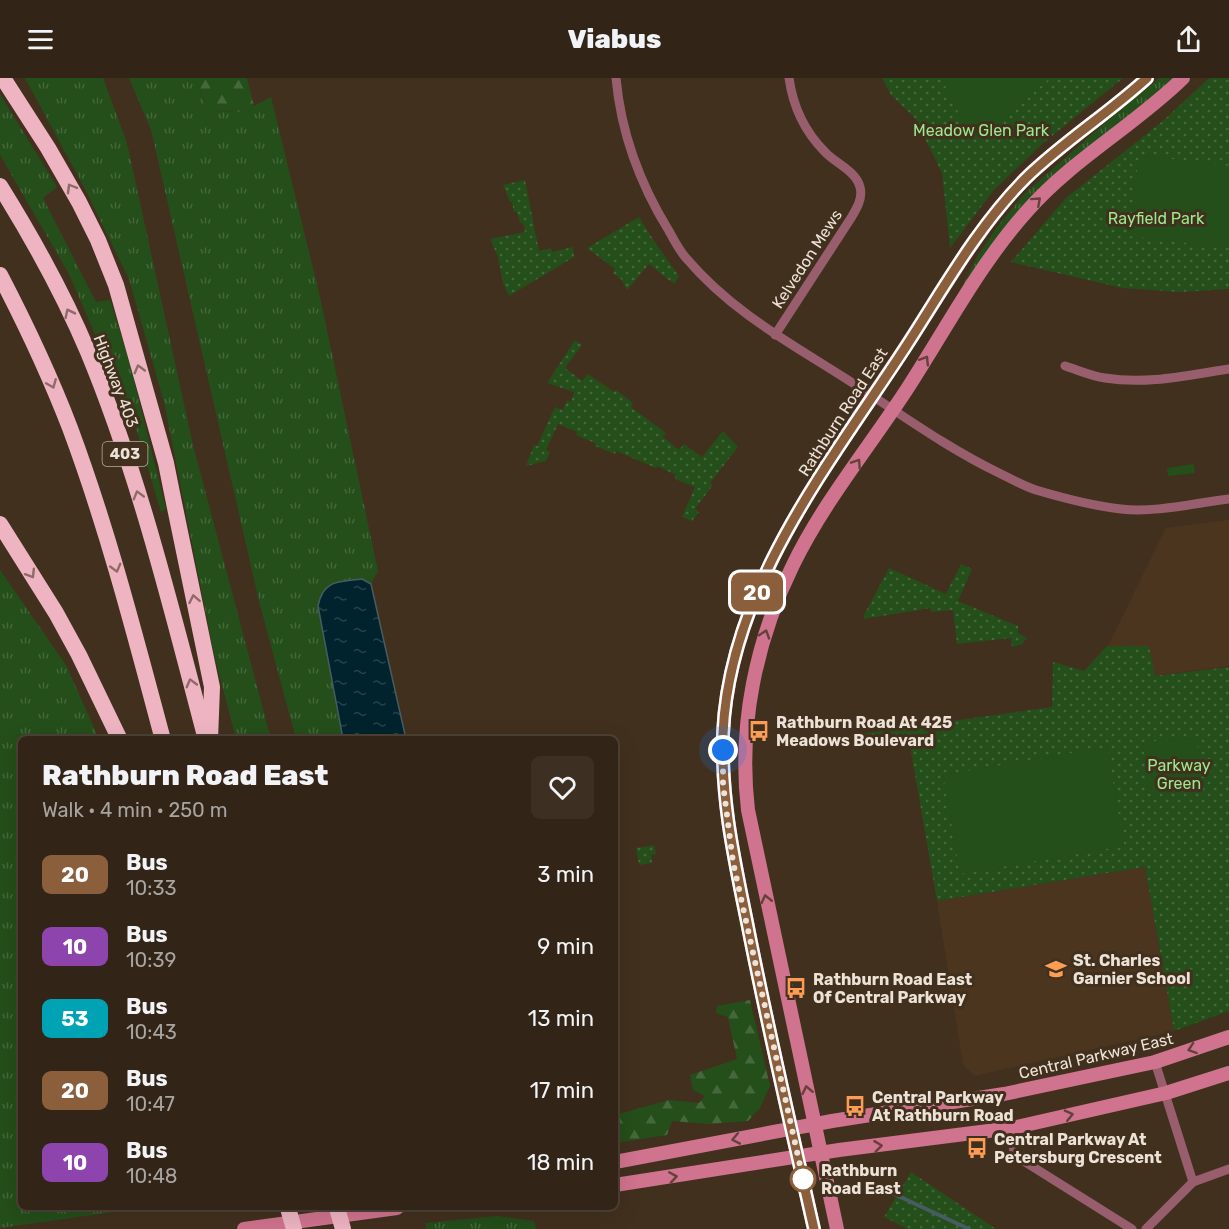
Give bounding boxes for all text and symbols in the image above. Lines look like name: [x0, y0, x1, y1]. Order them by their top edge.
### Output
icon: menu: [24, 23, 57, 56]
text: Viabus: [568, 23, 662, 55]
icon: share: [1172, 23, 1205, 56]
park label: Meadow Glen Park: [913, 121, 1050, 140]
one-way arrow: [67, 184, 78, 194]
one-way arrow: [1030, 197, 1041, 208]
street label: Kelvedon Mews: [768, 206, 846, 312]
park label: Rayfield Park: [1108, 209, 1205, 228]
one-way arrow: [65, 309, 76, 320]
street label: Highway 403: [90, 332, 142, 430]
street label: Rathburn Road East: [794, 344, 892, 480]
one-way arrow: [918, 356, 929, 367]
one-way arrow: [134, 365, 146, 375]
one-way arrow: [45, 378, 57, 389]
road number: 403: [102, 442, 148, 466]
one-way arrow: [849, 459, 860, 470]
one-way arrow: [133, 490, 145, 501]
one-way arrow: [109, 563, 122, 573]
one-way arrow: [24, 567, 35, 578]
line badge: 20: [730, 572, 784, 612]
text: 20: [743, 580, 771, 605]
one-way arrow: [188, 594, 201, 604]
one-way arrow: [758, 629, 770, 640]
one-way arrow: [186, 678, 198, 689]
place label: Rathburn Road At 425 Meadows Boulevard: [776, 713, 952, 750]
bus stop icon: Rathburn Road At 425 Meadows Boulevard: [747, 719, 771, 743]
your location: [708, 735, 738, 765]
button: heart: [531, 756, 594, 819]
park label: Parkway Green: [1147, 756, 1211, 793]
text: Rathburn Road East: [42, 759, 328, 792]
text: Walk · 4 min · 250 m: [42, 798, 227, 822]
text: Bus: [126, 849, 168, 876]
text: 3 min: [537, 861, 594, 888]
text: 20: [61, 862, 89, 887]
text: 10:33: [126, 876, 176, 900]
one-way arrow: [761, 894, 774, 904]
text: Bus: [126, 921, 168, 948]
text: 9 min: [537, 933, 594, 960]
text: 10: [63, 934, 87, 959]
text: 10:39: [126, 948, 176, 972]
place label: St. Charles Garnier School: [1073, 951, 1191, 988]
school or university icon: St. Charles Garnier School: [1044, 957, 1068, 981]
place label: Rathburn Road East Of Central Parkway: [813, 970, 973, 1007]
bus stop icon: Rathburn Road East Of Central Parkway: [784, 976, 808, 1000]
text: Bus: [126, 993, 168, 1020]
text: 13 min: [528, 1005, 594, 1032]
text: 53: [61, 1006, 89, 1031]
text: 10:43: [126, 1020, 177, 1044]
street label: Central Parkway East: [1017, 1029, 1175, 1083]
one-way arrow: [1187, 1042, 1198, 1055]
text: Bus: [126, 1065, 168, 1092]
text: 17 min: [530, 1077, 594, 1104]
text: 20: [61, 1078, 89, 1103]
one-way arrow: [801, 1085, 814, 1095]
place label: Central Parkway At Rathburn Road: [872, 1088, 1014, 1125]
text: 10:47: [126, 1092, 175, 1116]
bus stop icon: Central Parkway At Rathburn Road: [843, 1094, 867, 1118]
one-way arrow: [1063, 1109, 1073, 1122]
place label: Central Parkway At Petersburg Crescent: [994, 1130, 1162, 1167]
one-way arrow: [732, 1132, 742, 1145]
bus stop icon: Central Parkway At Petersburg Crescent: [965, 1136, 989, 1160]
text: Bus: [126, 1137, 168, 1164]
one-way arrow: [874, 1140, 883, 1152]
text: 18 min: [527, 1149, 594, 1176]
text: 10: [63, 1150, 87, 1175]
place label: Rathburn Road East: [821, 1161, 901, 1198]
text: 10:48: [126, 1164, 178, 1188]
marker: Rathburn Road East: [790, 1166, 816, 1192]
one-way arrow: [668, 1171, 677, 1183]

